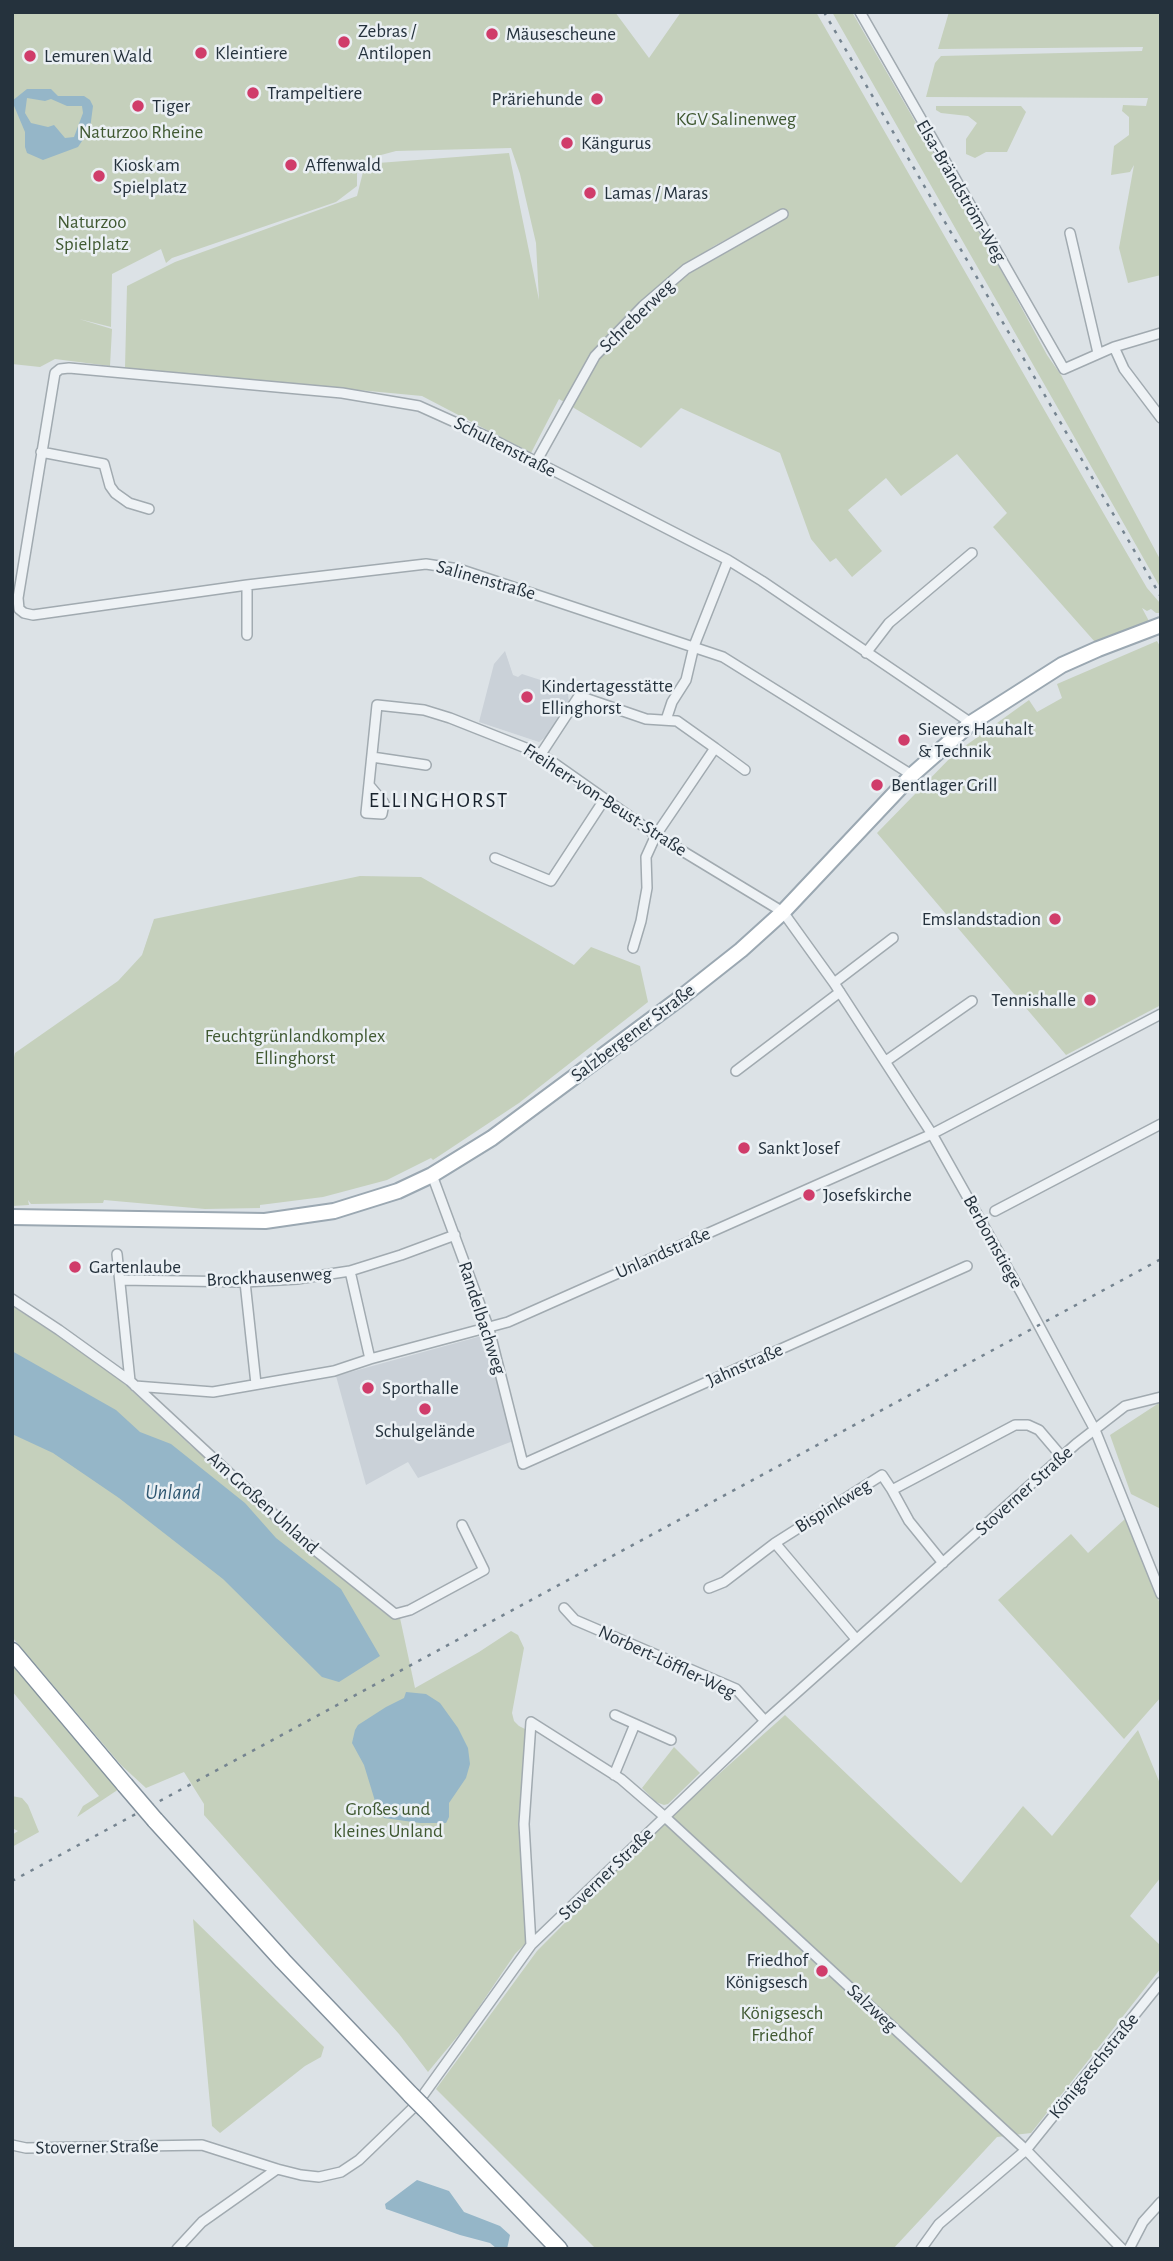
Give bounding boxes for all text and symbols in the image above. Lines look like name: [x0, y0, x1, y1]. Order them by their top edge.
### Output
place label: Zebras / Antilopen: [358, 20, 432, 64]
place label: Mäusescheune: [506, 23, 616, 45]
marker: Mäusescheune: [484, 26, 500, 42]
marker: Zebras / Antilopen: [336, 34, 352, 50]
place label: Kleintiere: [215, 42, 288, 64]
place label: Lemuren Wald: [44, 45, 152, 67]
marker: Kleintiere: [193, 45, 209, 61]
marker: Lemuren Wald: [22, 48, 38, 64]
place label: Trampeltiere: [267, 82, 362, 104]
marker: Trampeltiere: [245, 85, 261, 101]
place label: Präriehunde: [492, 88, 583, 110]
marker: Präriehunde: [589, 91, 605, 107]
place label: Tiger: [152, 95, 190, 117]
marker: Tiger: [130, 98, 146, 114]
park label: KGV Salinenweg: [676, 108, 796, 130]
street label: Elsa-Brändström-Weg: [911, 116, 1011, 266]
park label: Naturzoo Rheine: [79, 121, 203, 143]
place label: Kängurus: [581, 132, 651, 154]
marker: Kängurus: [559, 135, 575, 151]
place label: Kiosk am Spielplatz: [113, 154, 187, 198]
place label: Affenwald: [305, 154, 381, 176]
marker: Affenwald: [283, 157, 299, 173]
marker: Kiosk am Spielplatz: [91, 168, 107, 184]
place label: Lamas / Maras: [604, 182, 708, 204]
marker: Lamas / Maras: [582, 185, 598, 201]
park label: Naturzoo Spielplatz: [55, 211, 129, 255]
street label: Schreberweg: [595, 275, 679, 357]
street label: Schultenstraße: [450, 412, 560, 482]
street label: Salinenstraße: [434, 555, 538, 605]
place label: Kindertagesstätte Ellinghorst: [541, 675, 673, 719]
marker: Kindertagesstätte Ellinghorst: [519, 689, 535, 705]
place label: Sievers Hauhalt & Technik: [918, 718, 1034, 762]
marker: Sievers Hauhalt & Technik: [896, 732, 912, 748]
street label: Freiherr-von-Beust-Straße: [519, 739, 691, 861]
place label: Bentlager Grill: [891, 774, 998, 796]
marker: Bentlager Grill: [869, 777, 885, 793]
district label: ELLINGHORST: [370, 788, 508, 814]
place label: Emslandstadion: [922, 908, 1041, 930]
marker: Emslandstadion: [1047, 911, 1063, 927]
street label: Salzbergener Straße: [566, 979, 700, 1087]
place label: Tennishalle: [991, 989, 1076, 1011]
marker: Tennishalle: [1082, 992, 1098, 1008]
park label: Feuchtgrünlandkomplex Ellinghorst: [205, 1025, 385, 1069]
place label: Sankt Josef: [758, 1137, 839, 1159]
marker: Sankt Josef: [736, 1140, 752, 1156]
place label: Josefskirche: [823, 1184, 912, 1206]
marker: Josefskirche: [801, 1187, 817, 1203]
street label: Berbomstiege: [958, 1191, 1028, 1293]
street label: Unlandstraße: [612, 1222, 714, 1284]
place label: Gartenlaube: [89, 1256, 181, 1278]
marker: Gartenlaube: [67, 1259, 83, 1275]
street label: Randelbachweg: [453, 1259, 511, 1377]
street label: Brockhausenweg: [206, 1262, 332, 1292]
street label: Jahnstraße: [703, 1338, 787, 1392]
place label: Sporthalle: [382, 1377, 459, 1399]
marker: Sporthalle: [360, 1380, 376, 1396]
marker: Schulgelände: [417, 1401, 433, 1417]
place label: Schulgelände: [375, 1420, 475, 1442]
street label: Stoverner Straße: [971, 1441, 1077, 1541]
street label: Am Großen Unland: [203, 1447, 323, 1559]
street label: Bispinkweg: [791, 1474, 875, 1538]
water label: Unland: [145, 1480, 201, 1506]
street label: Norbert-Löffler-Weg: [595, 1620, 739, 1704]
park label: Großes und kleines Unland: [333, 1798, 443, 1842]
street label: Stoverner Straße: [554, 1823, 658, 1925]
place label: Friedhof Königsesch: [725, 1949, 808, 1993]
marker: Friedhof Königsesch: [814, 1963, 830, 1979]
street label: Salzweg: [842, 1979, 902, 2037]
park label: Königsesch Friedhof: [741, 2002, 823, 2046]
street label: Königseschstraße: [1044, 2008, 1144, 2124]
street label: Stoverner Straße: [35, 2135, 159, 2159]

